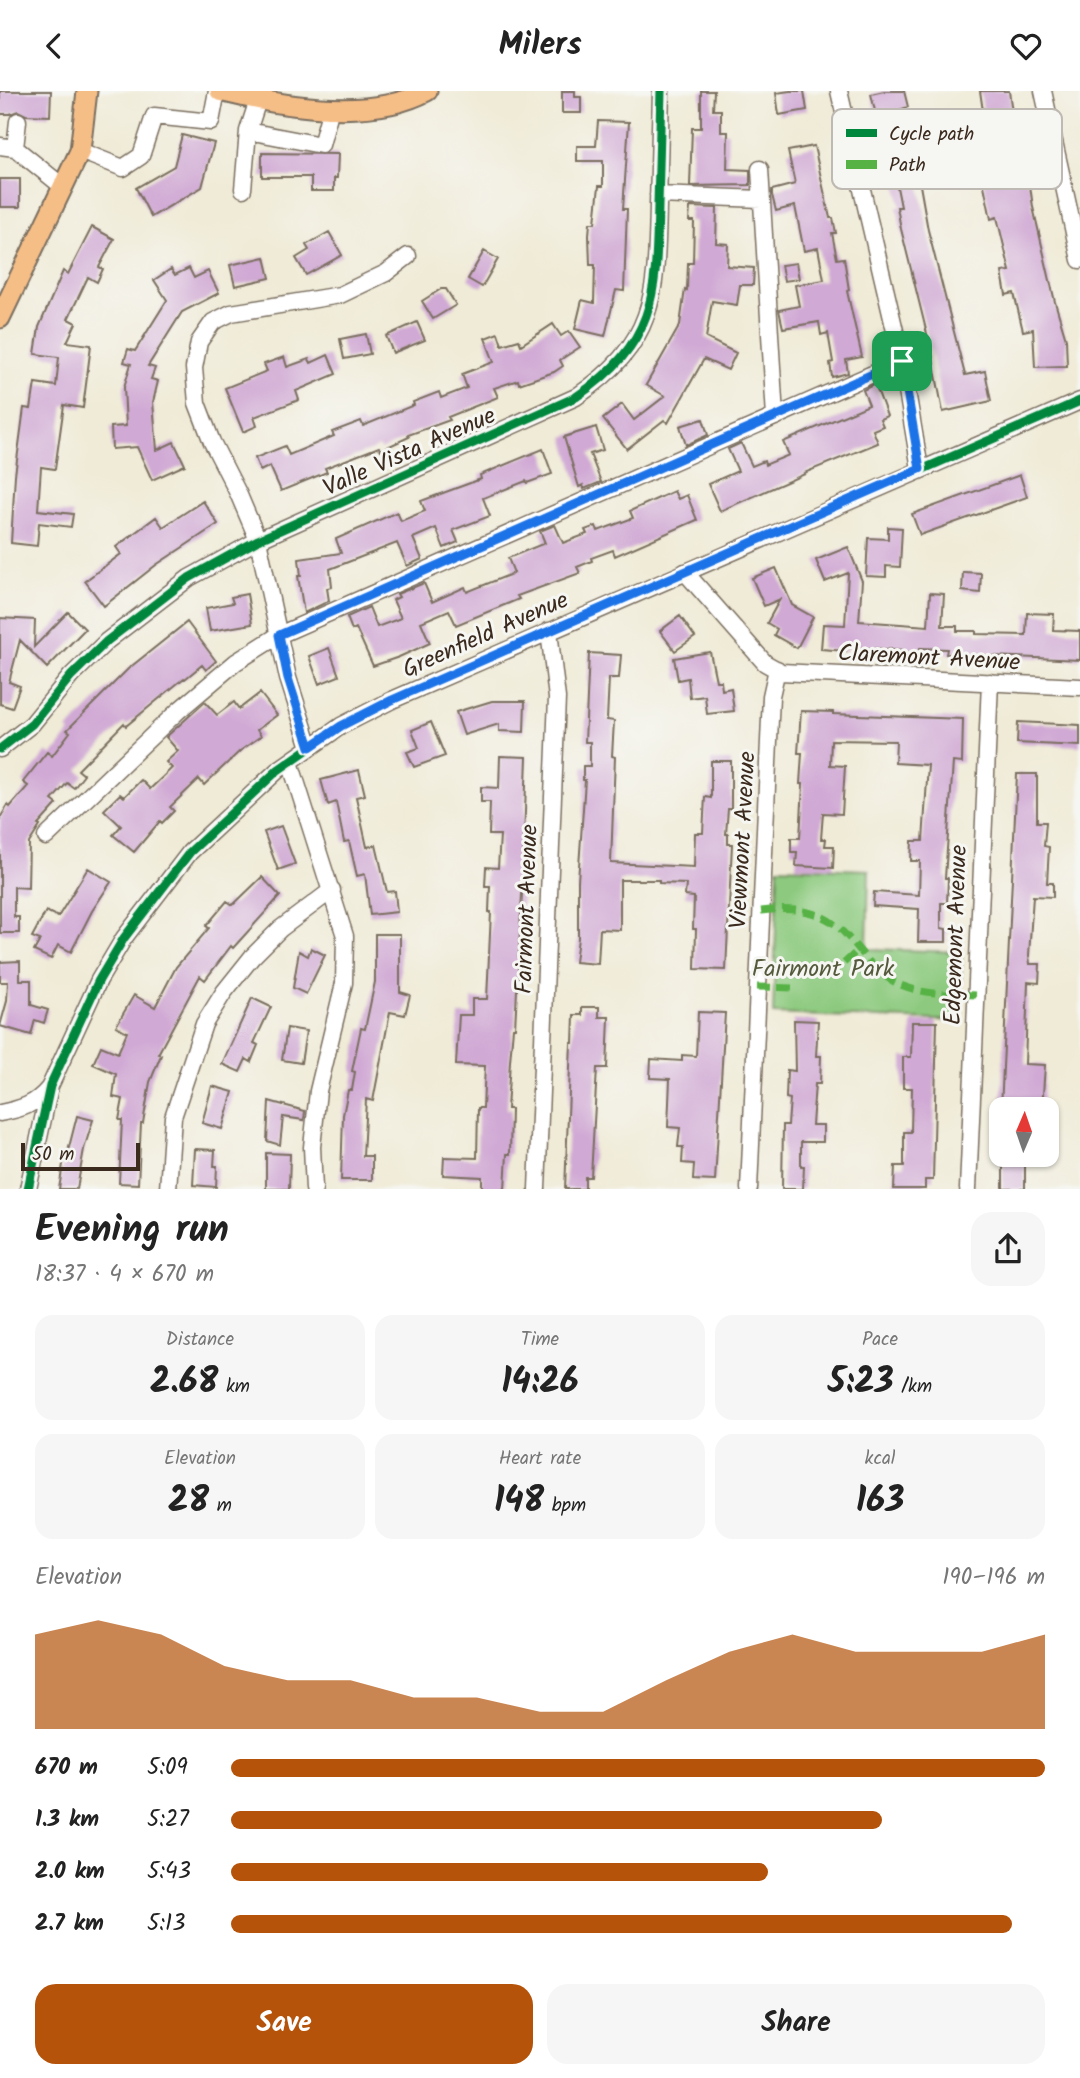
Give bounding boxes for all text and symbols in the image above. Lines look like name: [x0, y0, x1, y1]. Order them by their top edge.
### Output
text: Milers: [498, 20, 582, 71]
icon: back: [35, 27, 73, 65]
icon: heart: [1007, 27, 1045, 65]
legend: [832, 109, 1062, 189]
text: Cycle path: [889, 120, 974, 150]
text: Path: [889, 151, 926, 181]
pin: [872, 331, 932, 391]
icon: arrive: [883, 342, 921, 380]
street label: Valle Vista Avenue: [317, 397, 503, 508]
street label: Greenfield Avenue: [396, 581, 575, 690]
street label: Claremont Avenue: [837, 634, 1021, 683]
street label: Viewmont Avenue: [719, 750, 768, 930]
street label: Fairmont Avenue: [505, 823, 550, 995]
street label: Edgemont Avenue: [934, 844, 979, 1026]
park label: Fairmont Park: [752, 950, 895, 989]
north arrow: [989, 1097, 1059, 1167]
map controls: [989, 1097, 1059, 1167]
scale bar: [21, 1140, 140, 1172]
text: 50 m: [32, 1140, 74, 1170]
text: Evening run: [35, 1201, 229, 1261]
button: share: [971, 1212, 1045, 1286]
text: 18:37 · 4 × 670 m: [35, 1257, 214, 1293]
text: Distance: [166, 1325, 234, 1355]
text: Time: [521, 1325, 559, 1355]
text: Pace: [862, 1325, 898, 1355]
text: 2.68: [150, 1355, 218, 1411]
text: 14:26: [501, 1355, 579, 1411]
text: 5:23: [828, 1355, 894, 1411]
text: km: [218, 1372, 250, 1402]
text: /km: [894, 1372, 932, 1402]
text: Elevation: [164, 1444, 236, 1474]
text: Heart rate: [499, 1444, 581, 1474]
text: kcal: [865, 1444, 895, 1474]
text: 28: [168, 1474, 209, 1530]
text: 148: [494, 1474, 544, 1530]
text: 163: [856, 1474, 904, 1530]
text: m: [209, 1491, 232, 1521]
text: bpm: [544, 1491, 586, 1521]
text: Elevation: [35, 1560, 122, 1596]
text: 190–196 m: [942, 1560, 1045, 1596]
text: 670 m: [35, 1750, 98, 1786]
text: 5:09: [147, 1750, 188, 1786]
text: 1.3 km: [35, 1802, 99, 1838]
text: 5:27: [147, 1802, 189, 1838]
text: 2.0 km: [35, 1854, 105, 1890]
text: 5:43: [147, 1854, 191, 1890]
text: 2.7 km: [35, 1906, 104, 1942]
text: 5:13: [147, 1906, 185, 1942]
button: Save: [35, 1984, 533, 2064]
button: Share: [547, 1984, 1045, 2064]

